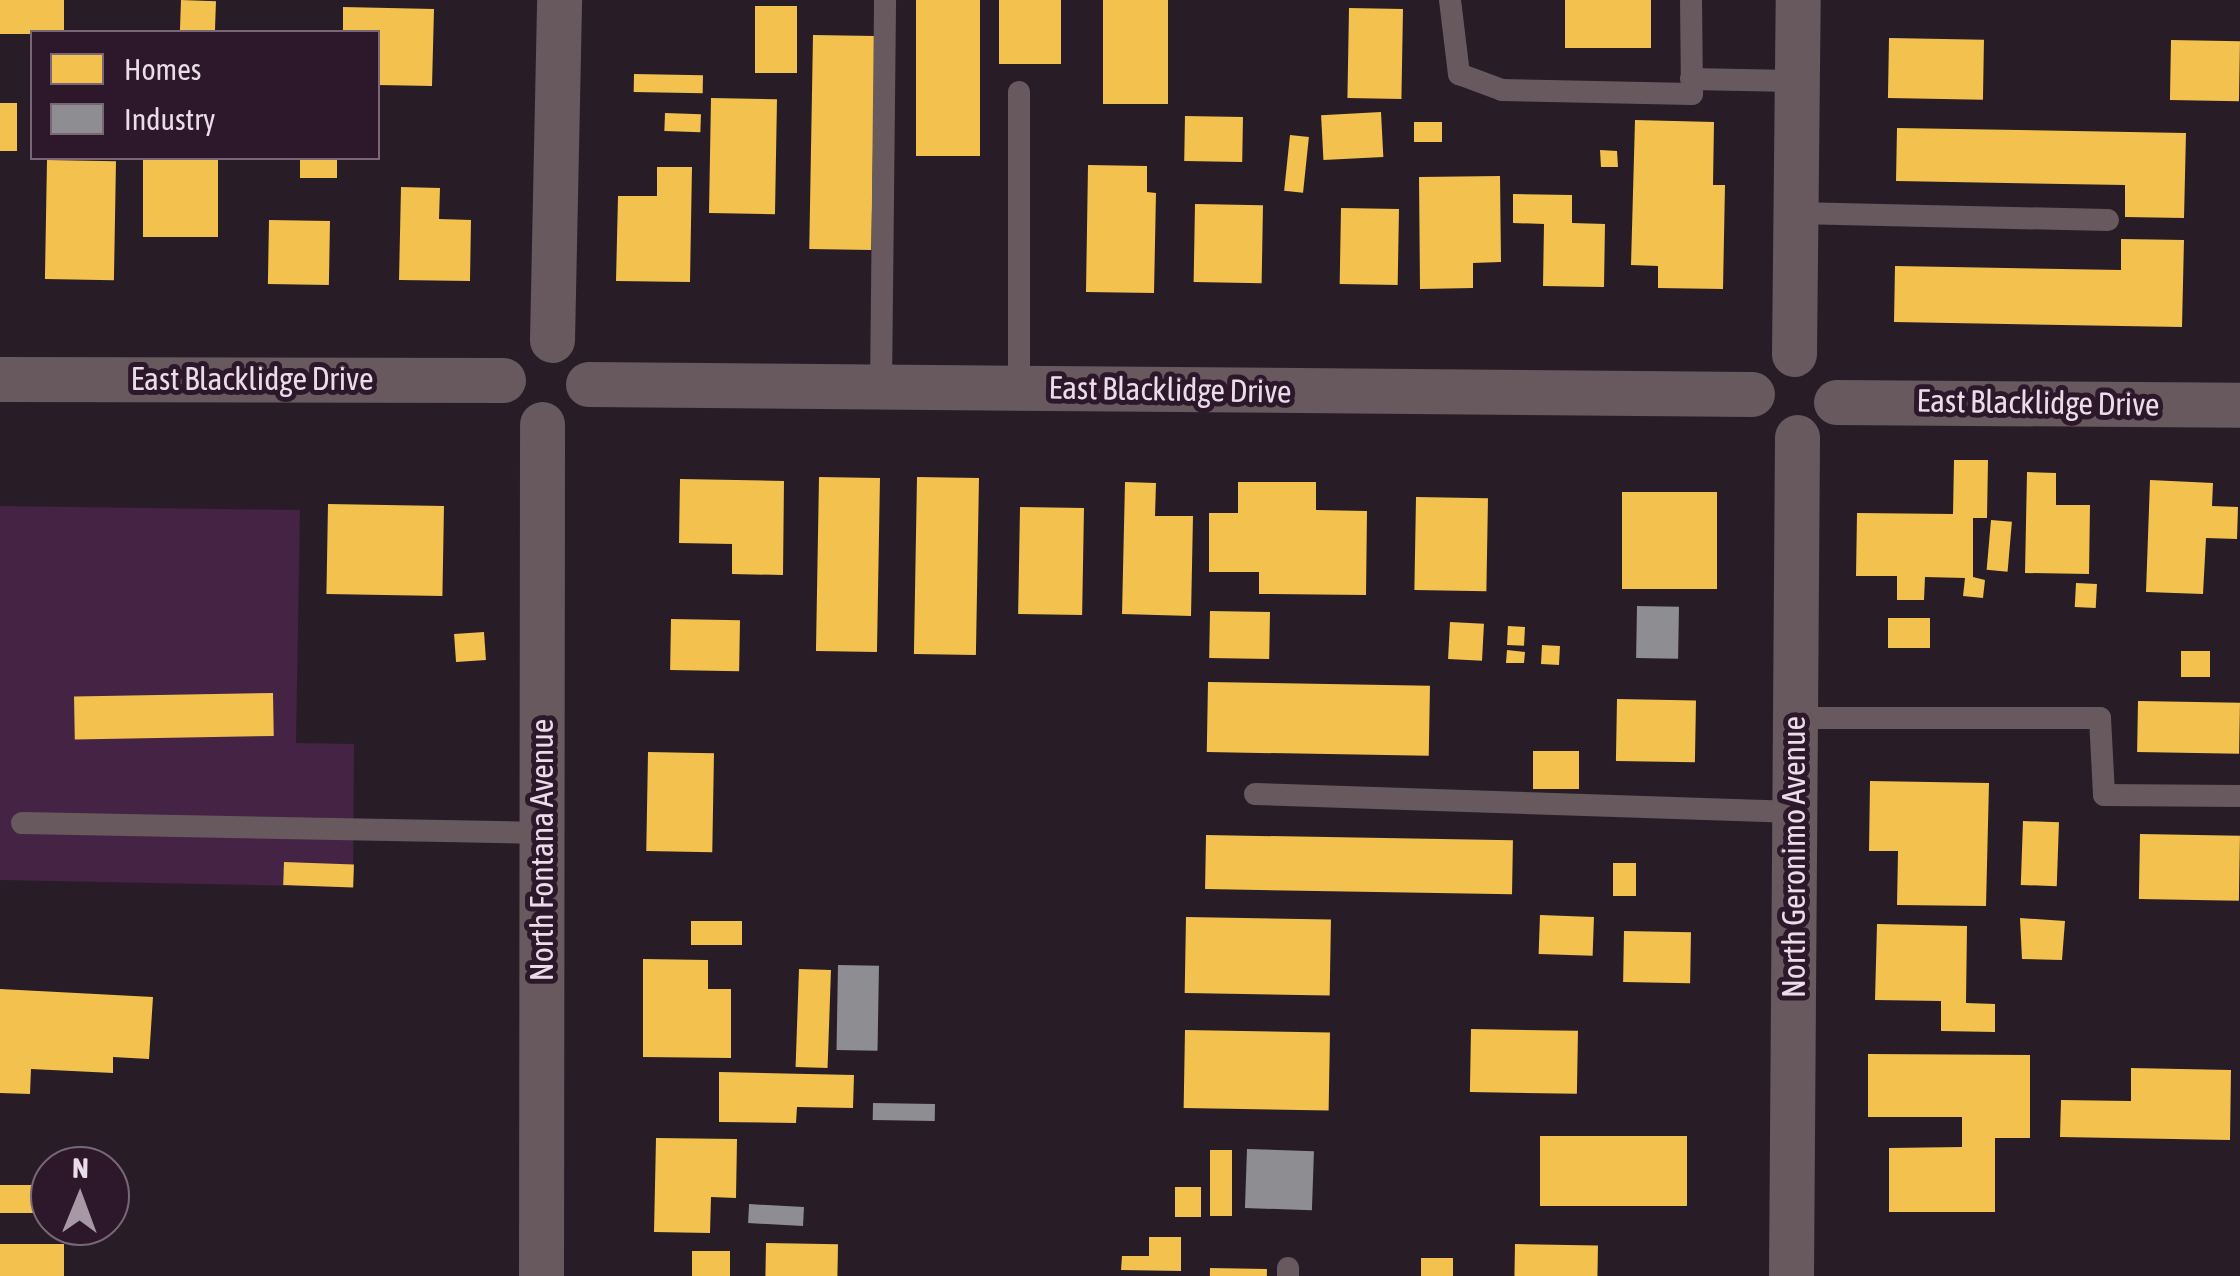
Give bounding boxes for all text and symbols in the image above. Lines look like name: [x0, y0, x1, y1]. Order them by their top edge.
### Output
legend: [30, 30, 380, 160]
text: Homes: [124, 52, 201, 86]
text: Industry: [124, 102, 215, 136]
street label: East Blacklidge Drive: [130, 360, 374, 398]
street label: East Blacklidge Drive: [1048, 369, 1292, 411]
street label: East Blacklidge Drive: [1916, 382, 2160, 424]
street label: North Geronimo Avenue: [1775, 716, 1813, 998]
street label: North Fontana Avenue: [523, 719, 561, 981]
north arrow: [30, 1146, 130, 1246]
text: N: [72, 1152, 89, 1184]

